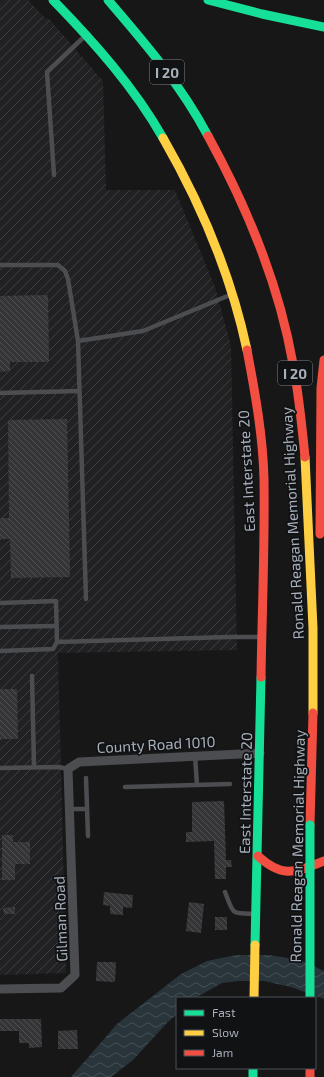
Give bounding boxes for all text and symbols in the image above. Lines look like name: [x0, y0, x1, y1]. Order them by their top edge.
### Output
road number: I 20: [150, 60, 184, 84]
road number: I 20: [278, 361, 312, 385]
street label: Ronald Reagan Memorial Highway: [277, 406, 307, 640]
street label: East Interstate 20: [234, 410, 258, 532]
street label: Ronald Reagan Memorial Highway: [286, 729, 308, 962]
street label: County Road 1010: [96, 732, 216, 756]
street label: East Interstate 20: [235, 732, 255, 854]
street label: Gilman Road: [50, 876, 70, 962]
legend: [176, 997, 316, 1069]
text: Fast: [212, 1005, 236, 1019]
text: Slow: [212, 1025, 239, 1039]
text: Jam: [212, 1045, 233, 1059]

